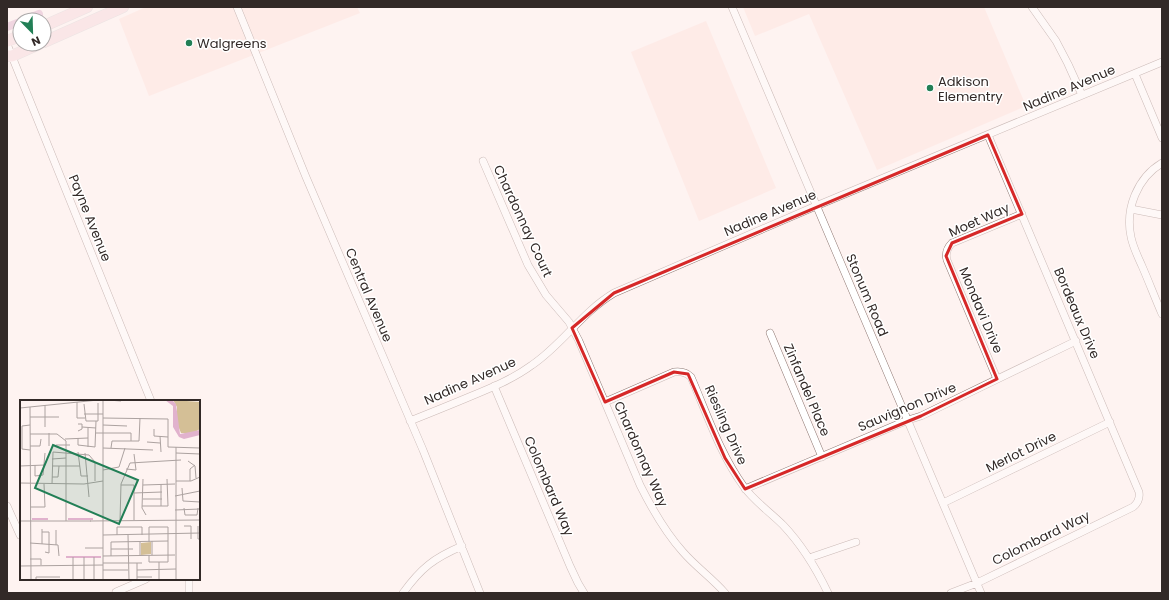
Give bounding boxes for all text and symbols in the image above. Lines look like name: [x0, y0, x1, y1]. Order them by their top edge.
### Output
north arrow: [12, 12, 52, 52]
text: N: [29, 32, 43, 50]
place label: Walgreens: [197, 34, 267, 53]
marker: Walgreens: [184, 38, 194, 48]
street label: Nadine Avenue: [1020, 60, 1118, 116]
place label: Adkison Elementry: [938, 72, 1003, 106]
marker: Adkison Elementry: [925, 83, 935, 93]
street label: Chardonnay Court: [489, 162, 557, 280]
street label: Payne Avenue: [64, 172, 116, 264]
street label: Nadine Avenue: [721, 185, 819, 241]
street label: Moet Way: [946, 198, 1013, 242]
street label: Central Avenue: [341, 245, 397, 345]
street label: Stonum Road: [841, 251, 893, 339]
street label: Mondavi Drive: [954, 264, 1008, 356]
street label: Bordeaux Drive: [1049, 264, 1105, 362]
street label: Zinfandel Place: [779, 341, 835, 439]
street label: Nadine Avenue: [421, 352, 519, 410]
street label: Sauvignon Drive: [855, 378, 959, 436]
street label: Riesling Drive: [700, 382, 752, 468]
street label: Chardonnay Way: [609, 398, 673, 511]
inset map: [20, 400, 200, 580]
street label: Merlot Drive: [982, 427, 1060, 477]
street label: Colombard Way: [519, 433, 579, 539]
street label: Colombard Way: [989, 506, 1094, 570]

